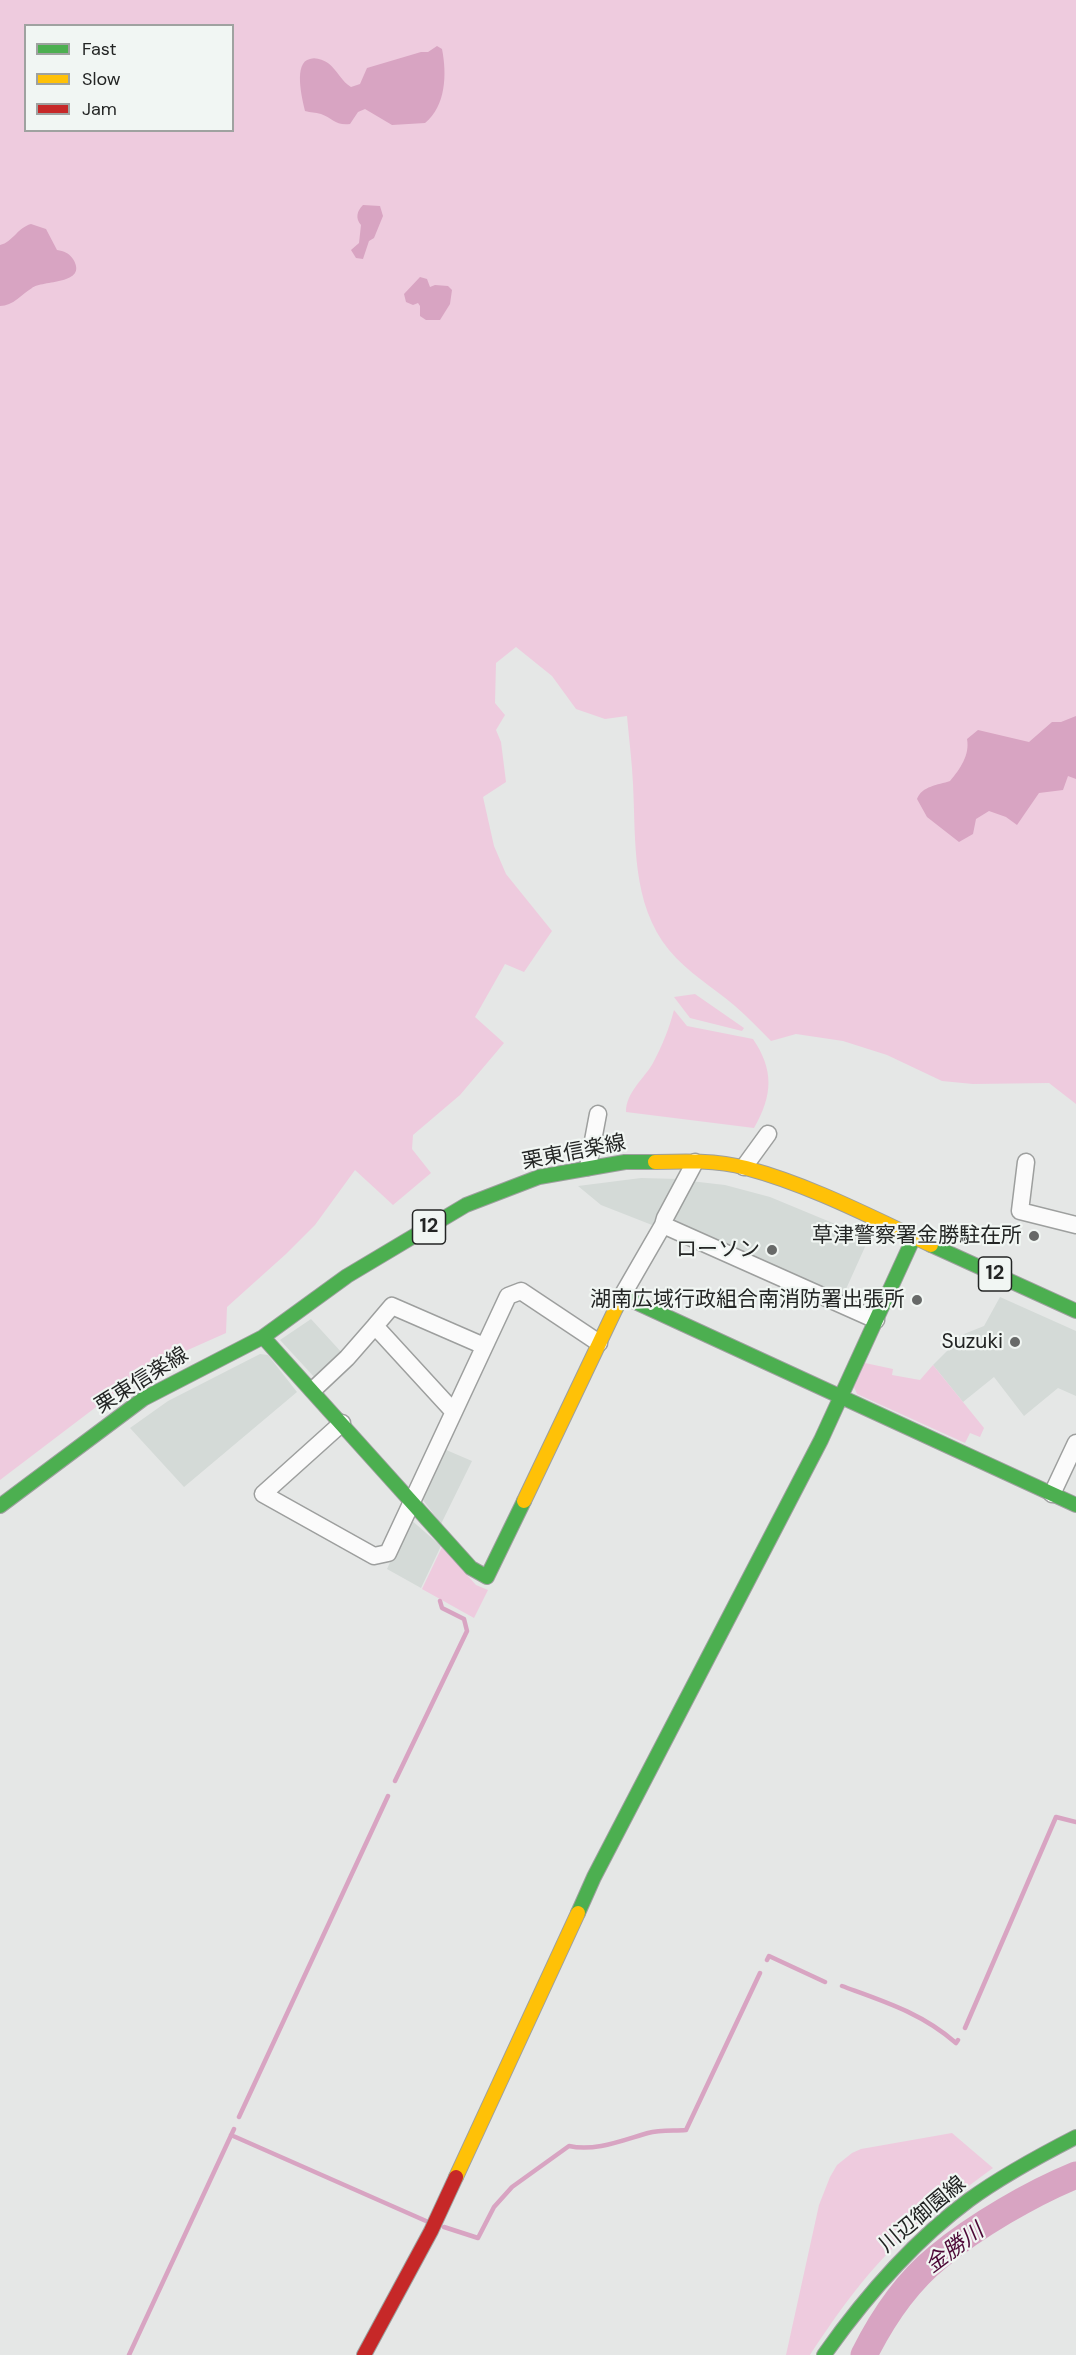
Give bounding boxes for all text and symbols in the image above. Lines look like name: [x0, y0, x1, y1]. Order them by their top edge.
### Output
legend: [24, 24, 234, 132]
text: Fast: [82, 37, 117, 61]
text: Slow: [82, 67, 121, 91]
text: Jam: [82, 97, 117, 121]
street label: 栗東信楽線: [520, 1131, 628, 1175]
road number: 12: [412, 1210, 446, 1244]
place label: 草津警察署金勝駐在所: [812, 1223, 1022, 1249]
marker: 草津警察署金勝駐在所: [1027, 1229, 1041, 1243]
place label: ローソン: [676, 1237, 760, 1263]
marker: ローソン: [765, 1243, 779, 1257]
road number: 12: [978, 1257, 1012, 1291]
place label: 湖南広域行政組合南消防署出張所: [590, 1287, 905, 1313]
marker: 湖南広域行政組合南消防署出張所: [910, 1293, 924, 1307]
place label: Suzuki: [942, 1329, 1003, 1355]
marker: Suzuki: [1008, 1335, 1022, 1349]
street label: 栗東信楽線: [91, 1342, 193, 1420]
street label: 川辺御園線: [875, 2172, 971, 2258]
water label: 金勝川: [921, 2219, 989, 2279]

